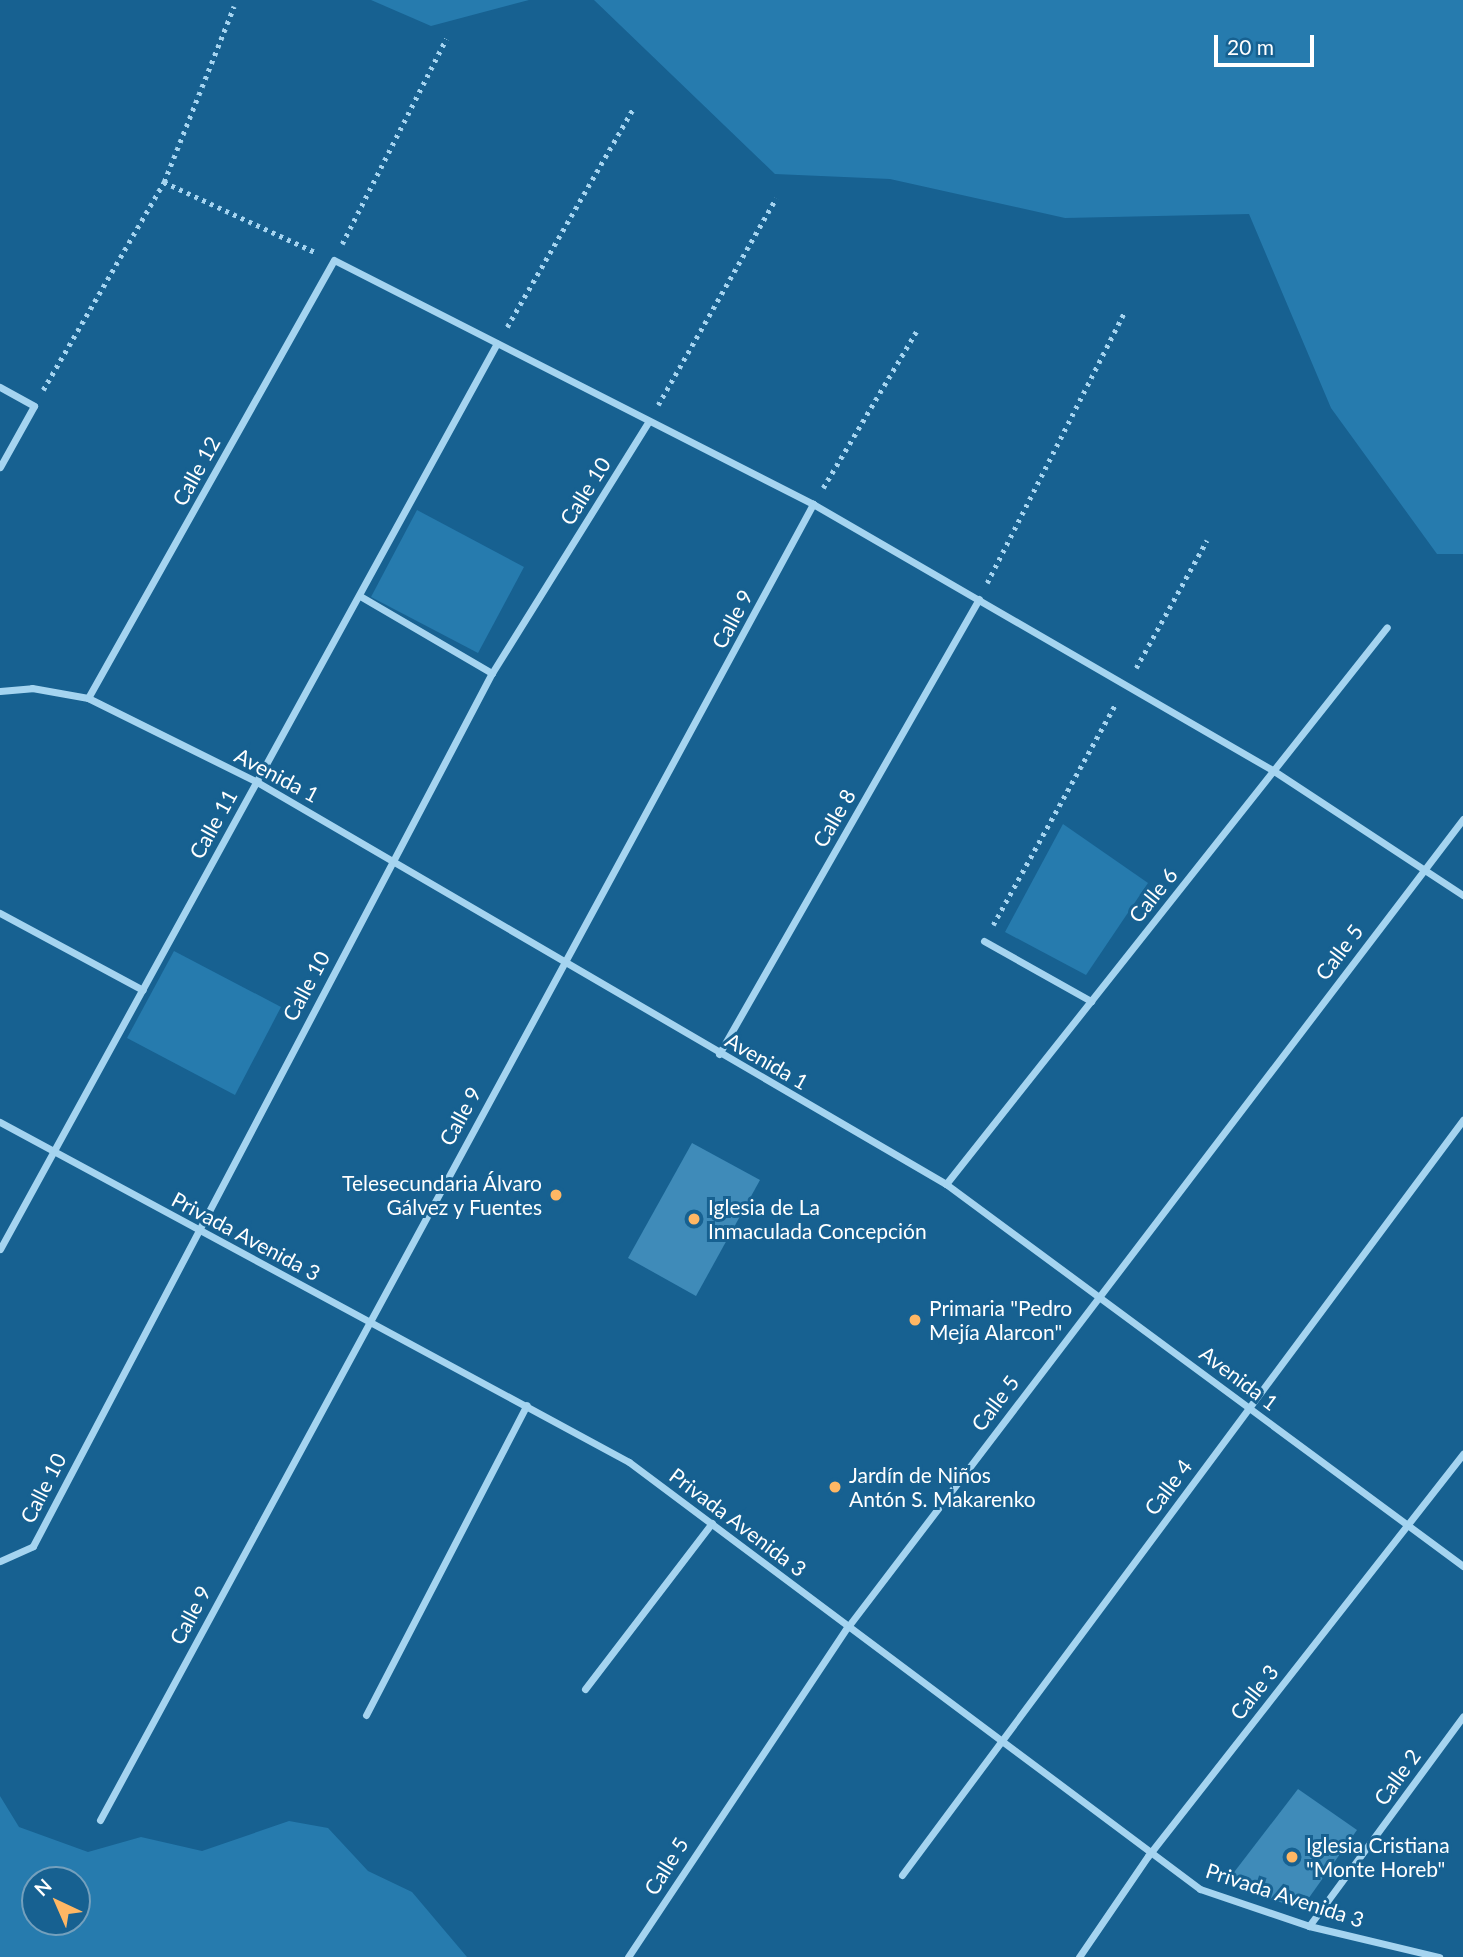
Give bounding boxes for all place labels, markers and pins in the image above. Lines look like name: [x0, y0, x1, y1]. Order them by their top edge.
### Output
place label: Telesecundaria Álvaro Gálvez y Fuentes: [341, 1170, 542, 1220]
marker: Telesecundaria Álvaro Gálvez y Fuentes: [548, 1187, 564, 1203]
place label: Iglesia de La Inmaculada Concepción: [708, 1194, 927, 1244]
marker: Iglesia de La Inmaculada Concepción: [686, 1211, 702, 1227]
place label: Primaria "Pedro Mejía Alarcon": [929, 1295, 1072, 1345]
marker: Primaria "Pedro Mejía Alarcon": [907, 1312, 923, 1328]
place label: Jardín de Niños Antón S. Makarenko: [849, 1462, 1036, 1512]
marker: Jardín de Niños Antón S. Makarenko: [827, 1479, 843, 1495]
place label: Iglesia Cristiana "Monte Horeb": [1306, 1832, 1450, 1882]
marker: Iglesia Cristiana "Monte Horeb": [1284, 1849, 1300, 1865]

